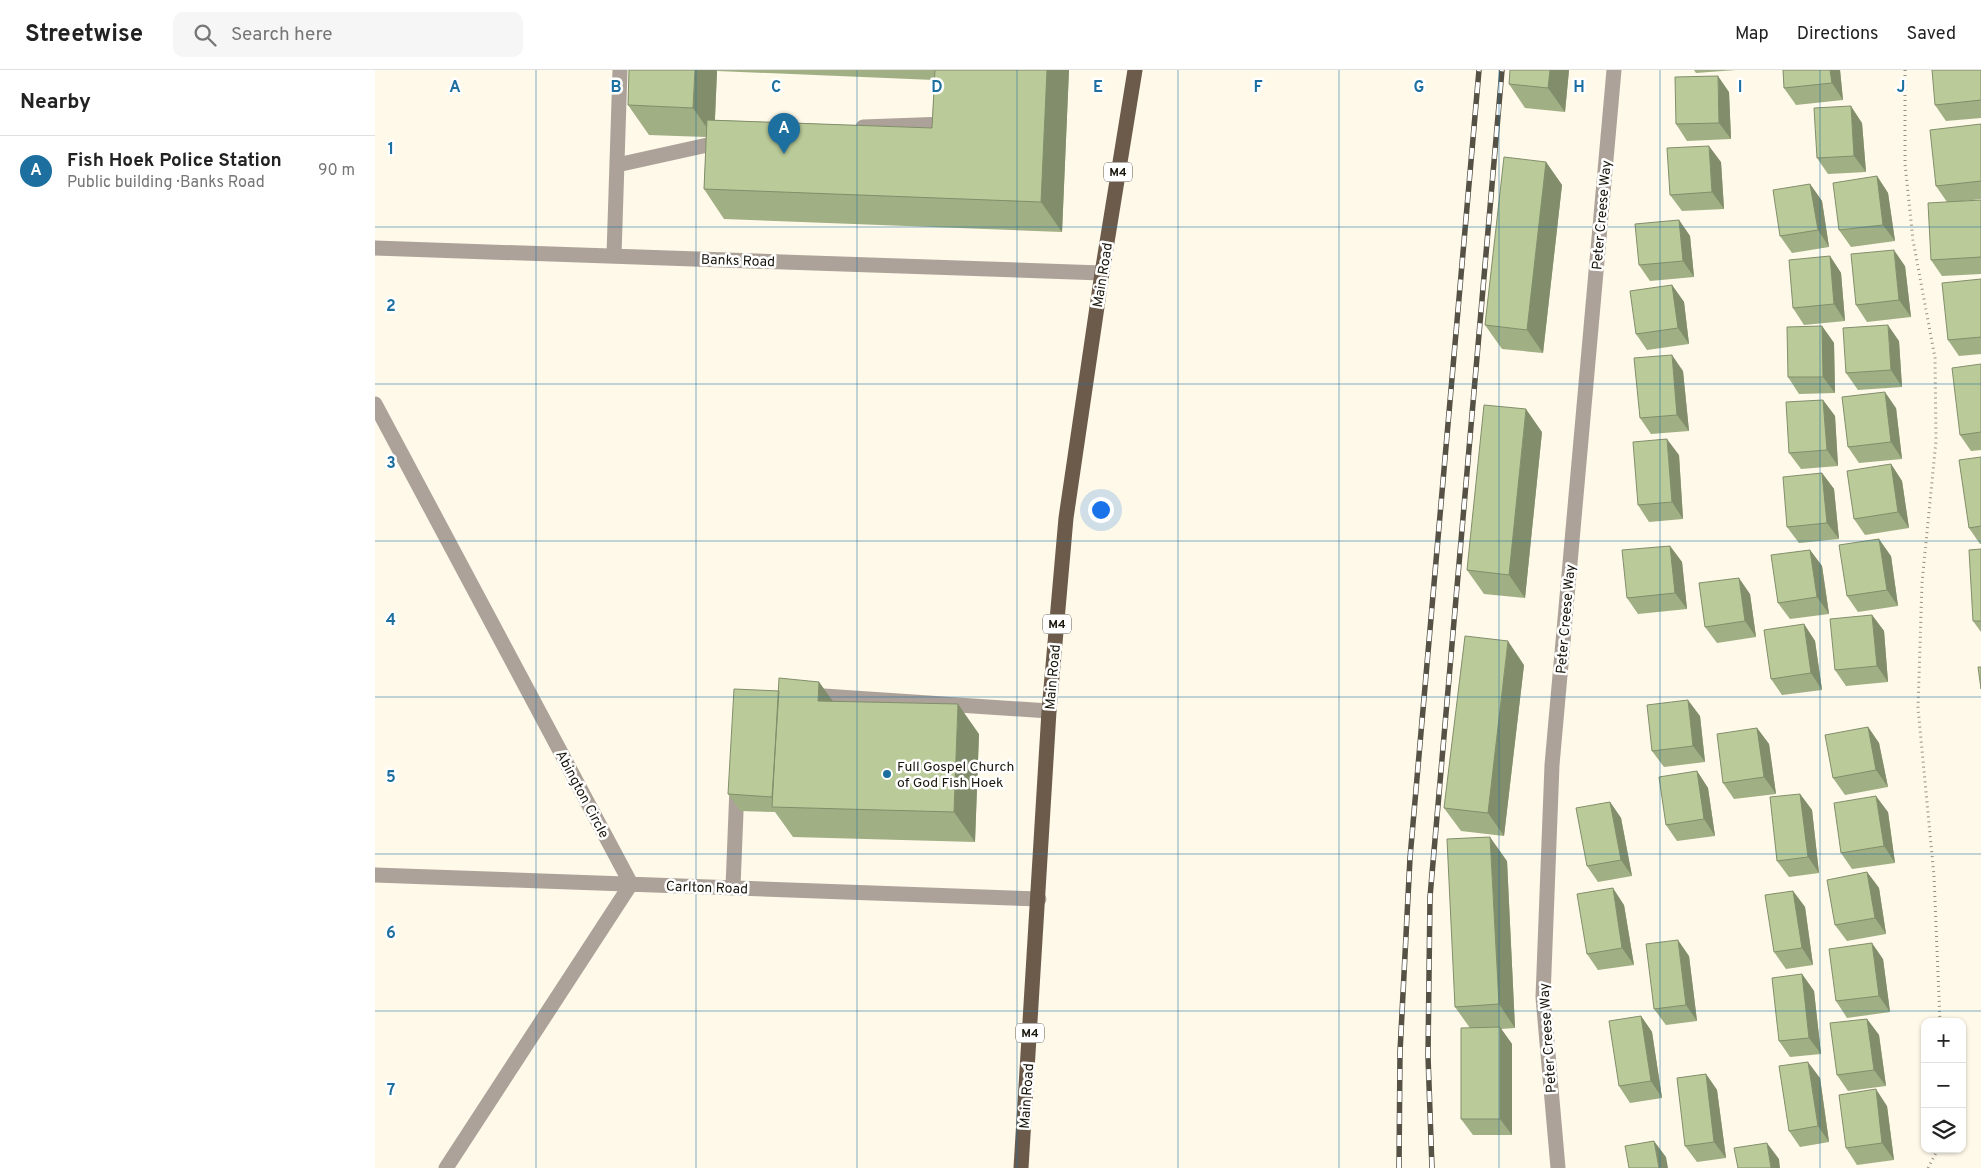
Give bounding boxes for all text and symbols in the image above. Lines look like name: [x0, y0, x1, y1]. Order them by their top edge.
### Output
search box: [173, 12, 523, 57]
text: Streetwise: [25, 20, 143, 50]
icon: search: [191, 21, 219, 49]
text: Search here: [231, 23, 333, 47]
text: Map: [1735, 23, 1769, 46]
text: Directions: [1797, 23, 1879, 46]
text: Saved: [1907, 23, 1956, 46]
text: A: [449, 78, 461, 98]
text: B: [610, 78, 622, 98]
text: C: [771, 78, 781, 98]
text: D: [931, 78, 943, 98]
text: E: [1093, 78, 1103, 98]
text: F: [1253, 78, 1263, 98]
text: G: [1414, 78, 1424, 98]
text: H: [1573, 78, 1585, 98]
text: I: [1738, 78, 1742, 98]
text: J: [1897, 78, 1905, 98]
text: Nearby: [20, 89, 91, 116]
pin: A: [768, 113, 800, 154]
text: 1: [388, 140, 394, 160]
text: Fish Hoek Police Station: [67, 149, 282, 173]
street label: Peter Creese Way: [1589, 159, 1616, 271]
text: A: [30, 161, 42, 181]
text: 90 m: [318, 161, 355, 181]
road number: M4: [1104, 162, 1132, 181]
text: Public building · Banks Road: [67, 173, 265, 193]
street label: Main Road: [1090, 242, 1117, 309]
street label: Banks Road: [701, 252, 775, 271]
text: 2: [386, 297, 396, 317]
text: 3: [386, 454, 396, 474]
your location: [1088, 497, 1114, 523]
street label: Peter Creese Way: [1553, 563, 1580, 675]
text: 4: [386, 611, 396, 631]
road number: M4: [1043, 614, 1071, 634]
street label: Main Road: [1042, 644, 1065, 710]
street label: Abington Circle: [551, 748, 612, 841]
place label: Full Gospel Church of God Fish Hoek: [897, 759, 1014, 792]
text: 5: [386, 768, 396, 788]
marker: Full Gospel Church of God Fish Hoek: [881, 768, 893, 780]
street label: Carlton Road: [666, 879, 748, 898]
text: 6: [386, 924, 396, 944]
street label: Peter Creese Way: [1536, 982, 1561, 1093]
map controls: [1921, 1018, 1966, 1153]
button: +: [1921, 1018, 1966, 1063]
road number: M4: [1016, 1024, 1044, 1042]
street label: Main Road: [1017, 1063, 1038, 1129]
button: −: [1921, 1063, 1966, 1108]
text: 7: [387, 1081, 395, 1101]
button: layers: [1921, 1108, 1966, 1153]

